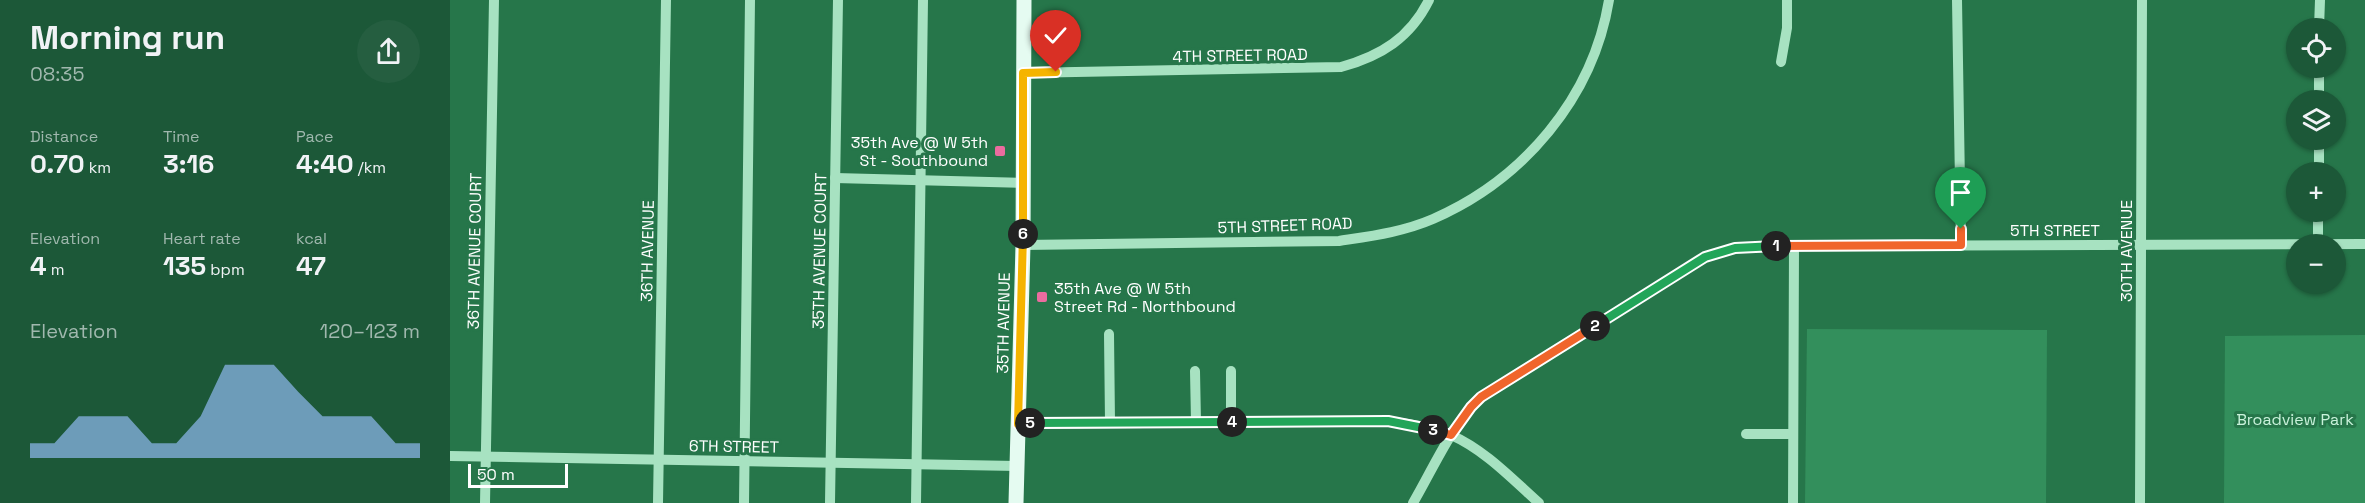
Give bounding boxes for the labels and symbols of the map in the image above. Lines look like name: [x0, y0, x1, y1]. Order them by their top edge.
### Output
pin: [1030, 10, 1081, 72]
street label: 4TH STREET ROAD: [1172, 44, 1308, 67]
place label: 35th Ave @ W 5th St - Southbound: [851, 132, 988, 171]
marker: 35th Ave @ W 5th St - Southbound: [993, 144, 1007, 158]
pin: [1935, 167, 1986, 229]
street label: 36TH AVENUE COURT: [463, 172, 486, 330]
street label: 35TH AVENUE COURT: [808, 173, 831, 329]
street label: 36TH AVENUE: [636, 200, 659, 302]
street label: 30TH AVENUE: [2116, 200, 2137, 302]
street label: 5TH STREET ROAD: [1217, 213, 1353, 238]
pin: 6: [1008, 219, 1038, 249]
street label: 5TH STREET: [2010, 220, 2100, 241]
pin: 1: [1761, 231, 1791, 261]
street label: 35TH AVENUE: [992, 272, 1015, 374]
place label: 35th Ave @ W 5th Street Rd - Northbound: [1054, 278, 1236, 317]
marker: 35th Ave @ W 5th Street Rd - Northbound: [1035, 290, 1049, 304]
pin: 2: [1580, 311, 1610, 341]
pin: 4: [1217, 407, 1247, 437]
pin: 5: [1015, 408, 1045, 438]
park label: Broadview Park: [2236, 409, 2354, 430]
pin: 3: [1418, 415, 1448, 445]
street label: 6TH STREET: [689, 435, 779, 458]
scale bar: [468, 461, 568, 488]

